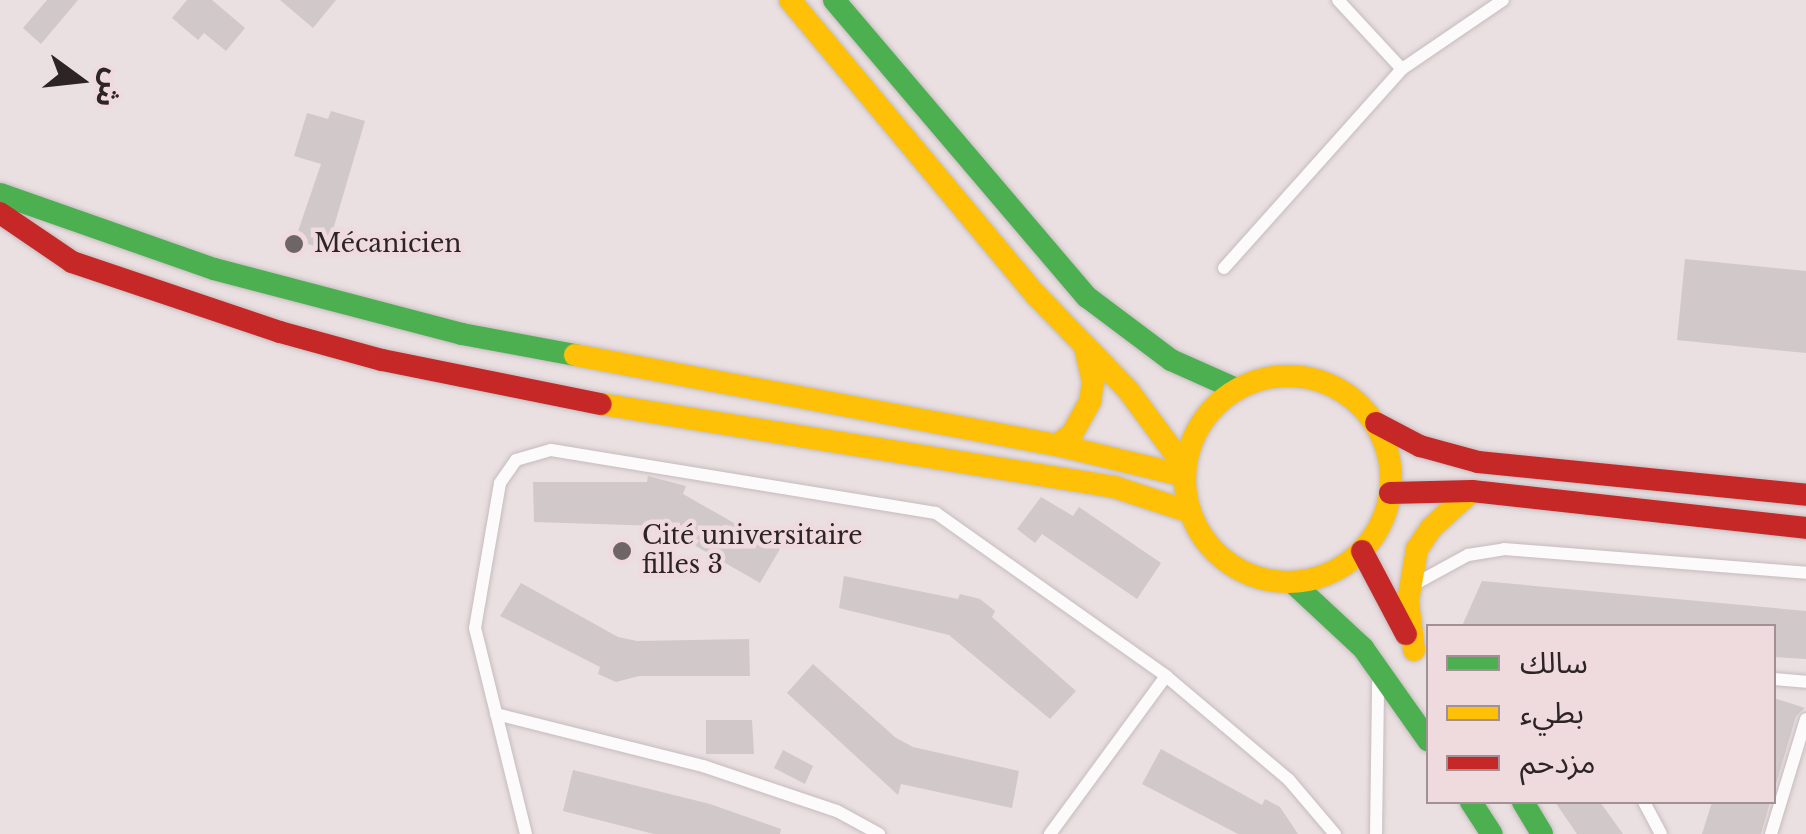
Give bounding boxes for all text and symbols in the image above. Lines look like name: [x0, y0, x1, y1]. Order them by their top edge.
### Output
north arrow: [30, 30, 130, 130]
text: ش: [88, 65, 131, 111]
place label: Mécanicien: [314, 229, 461, 259]
marker: Mécanicien: [283, 233, 305, 255]
place label: Cité universitaire filles 3: [642, 522, 863, 581]
marker: Cité universitaire filles 3: [611, 540, 633, 562]
legend: [1426, 624, 1776, 804]
text: سالك: [1520, 644, 1588, 681]
text: بطيء: [1520, 694, 1584, 731]
text: مزدحم: [1520, 744, 1596, 781]

